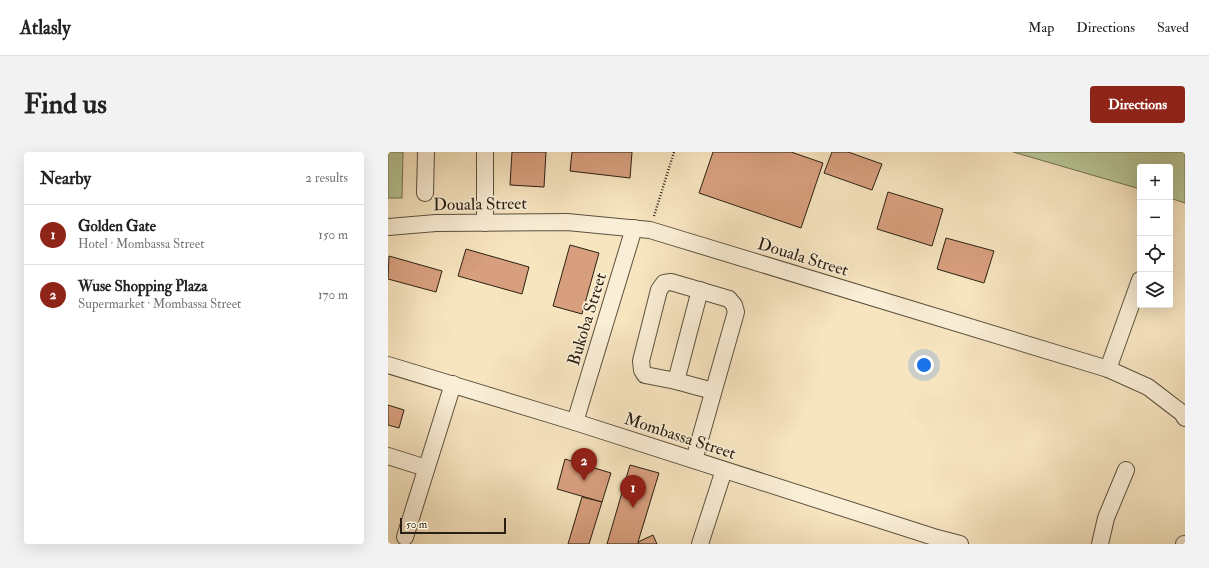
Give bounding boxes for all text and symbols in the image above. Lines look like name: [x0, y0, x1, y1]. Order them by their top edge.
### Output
text: Atlasly: [20, 16, 71, 40]
text: Map: [1028, 19, 1054, 36]
text: Directions: [1076, 19, 1135, 36]
text: Saved: [1157, 19, 1189, 36]
button: Directions: [1090, 86, 1185, 123]
text: Find us: [24, 87, 107, 122]
map controls: [1137, 164, 1173, 308]
button: +: [1137, 164, 1173, 200]
text: Nearby: [40, 168, 91, 189]
text: 2 results: [305, 170, 348, 186]
street label: Douala Street: [433, 193, 528, 215]
button: −: [1137, 200, 1173, 236]
text: Golden Gate: [78, 217, 156, 236]
text: 1: [51, 227, 55, 243]
text: 150 m: [318, 227, 348, 243]
street label: Douala Street: [755, 233, 851, 281]
text: Hotel · Mombassa Street: [78, 236, 204, 252]
button: locate: [1137, 236, 1173, 272]
street label: Bukoba Street: [563, 270, 611, 368]
button: layers: [1137, 272, 1173, 308]
text: Wuse Shopping Plaza: [78, 277, 208, 296]
text: 2: [50, 287, 56, 303]
text: 170 m: [318, 287, 348, 303]
text: Supermarket · Mombassa Street: [78, 296, 241, 312]
your location: [914, 355, 934, 375]
street label: Mombassa Street: [622, 408, 739, 464]
pin: 2: [571, 448, 597, 481]
pin: 1: [620, 475, 646, 508]
scale bar: [400, 516, 506, 535]
text: 50 m: [406, 518, 427, 531]

